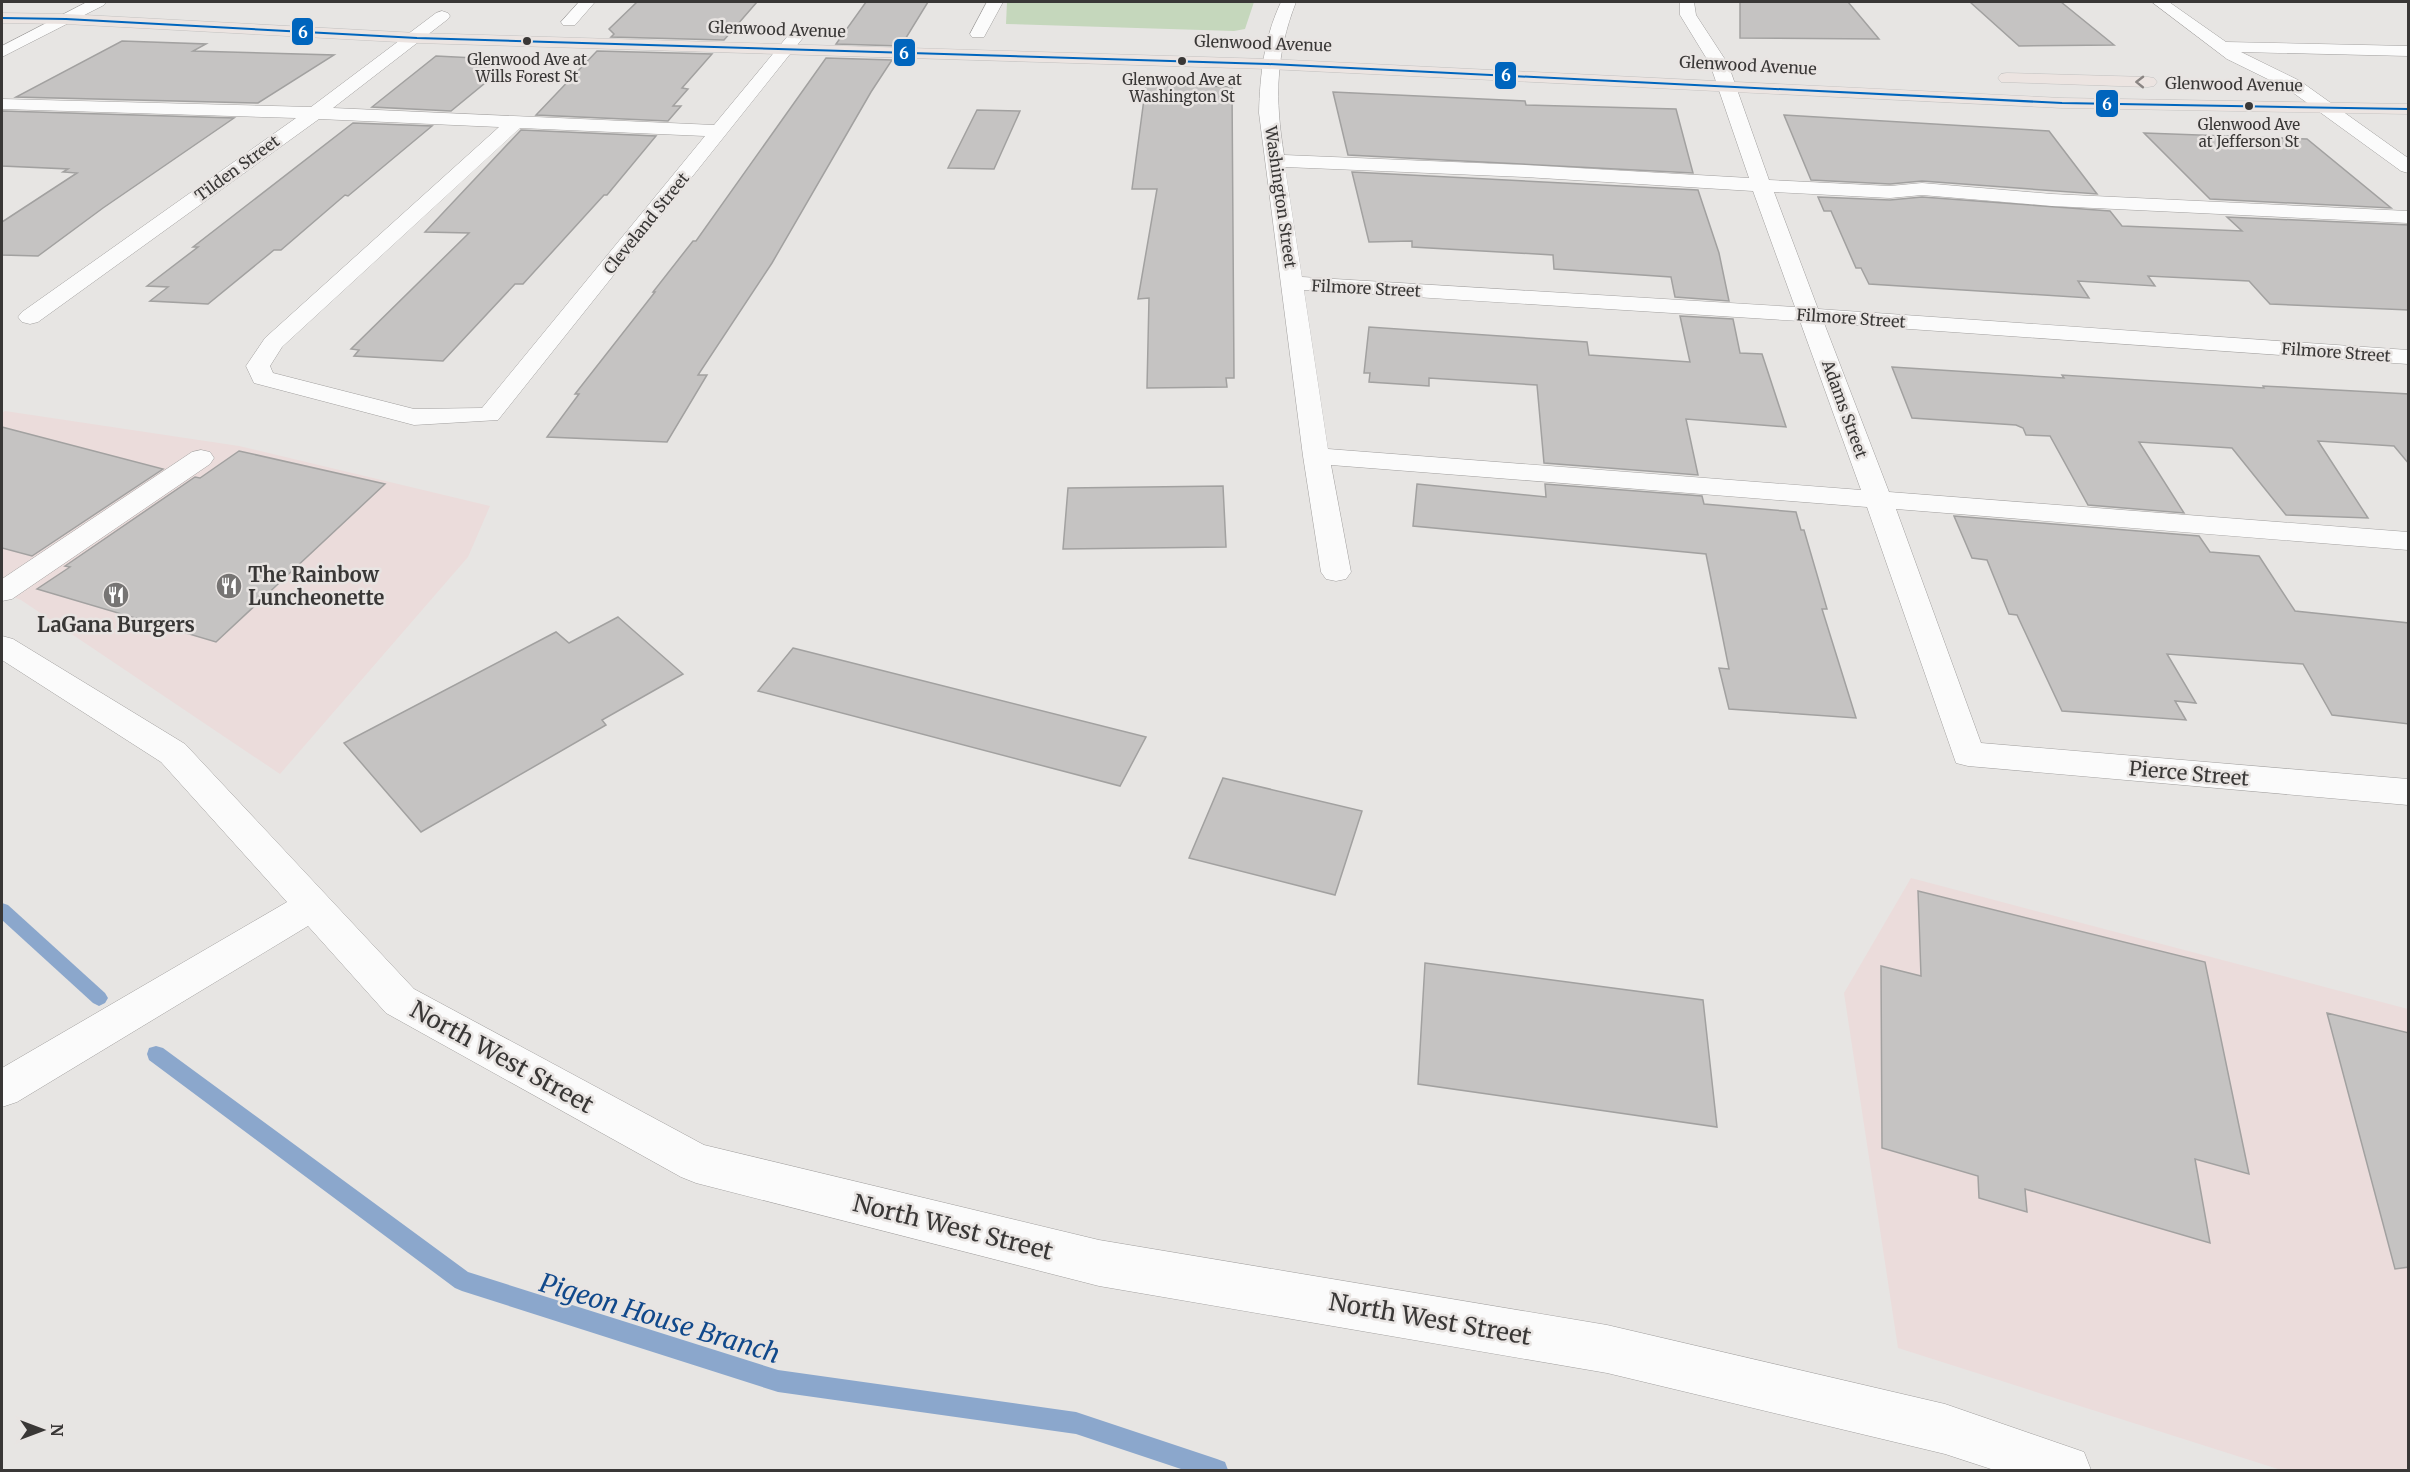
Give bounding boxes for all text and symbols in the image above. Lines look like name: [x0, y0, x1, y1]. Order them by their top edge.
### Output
line badge: 6: [291, 17, 314, 46]
street label: Glenwood Avenue: [708, 17, 846, 41]
text: 6: [298, 22, 308, 42]
street label: Glenwood Avenue: [1194, 31, 1332, 55]
marker: Glenwood Ave at Wills Forest St: [521, 35, 533, 47]
line badge: 6: [893, 38, 916, 67]
text: 6: [899, 43, 909, 63]
place label: Glenwood Ave at Wills Forest St: [467, 50, 587, 86]
street label: Glenwood Avenue: [1679, 51, 1817, 79]
marker: Glenwood Ave at Washington St: [1176, 55, 1188, 67]
line badge: 6: [1494, 61, 1517, 90]
text: 6: [1501, 65, 1511, 85]
place label: Glenwood Ave at Washington St: [1122, 70, 1242, 106]
street label: Glenwood Avenue: [2165, 73, 2303, 95]
one-way arrow: [2136, 75, 2145, 88]
line badge: 6: [2095, 89, 2119, 118]
text: 6: [2102, 94, 2112, 114]
marker: Glenwood Ave at Jefferson St: [2243, 100, 2255, 112]
place label: Glenwood Ave at Jefferson St: [2198, 115, 2300, 151]
street label: Washington Street: [1261, 124, 1301, 270]
street label: Tilden Street: [191, 130, 284, 205]
street label: Cleveland Street: [599, 168, 693, 278]
street label: Filmore Street: [1311, 275, 1422, 301]
street label: Filmore Street: [1796, 304, 1907, 332]
street label: Filmore Street: [2281, 338, 2392, 366]
street label: Adams Street: [1818, 356, 1872, 461]
place label: The Rainbow Luncheonette: [248, 562, 384, 610]
restaurant icon: The Rainbow Luncheonette: [214, 571, 244, 601]
restaurant icon: LaGana Burgers: [101, 580, 131, 610]
place label: LaGana Burgers: [37, 612, 195, 637]
street label: Pierce Street: [2128, 755, 2250, 791]
street label: North West Street: [405, 994, 600, 1121]
street label: North West Street: [850, 1187, 1057, 1267]
water label: Pigeon House Branch: [536, 1266, 784, 1370]
street label: North West Street: [1326, 1286, 1534, 1352]
north arrow: [12, 1400, 72, 1460]
text: N: [47, 1424, 67, 1437]

